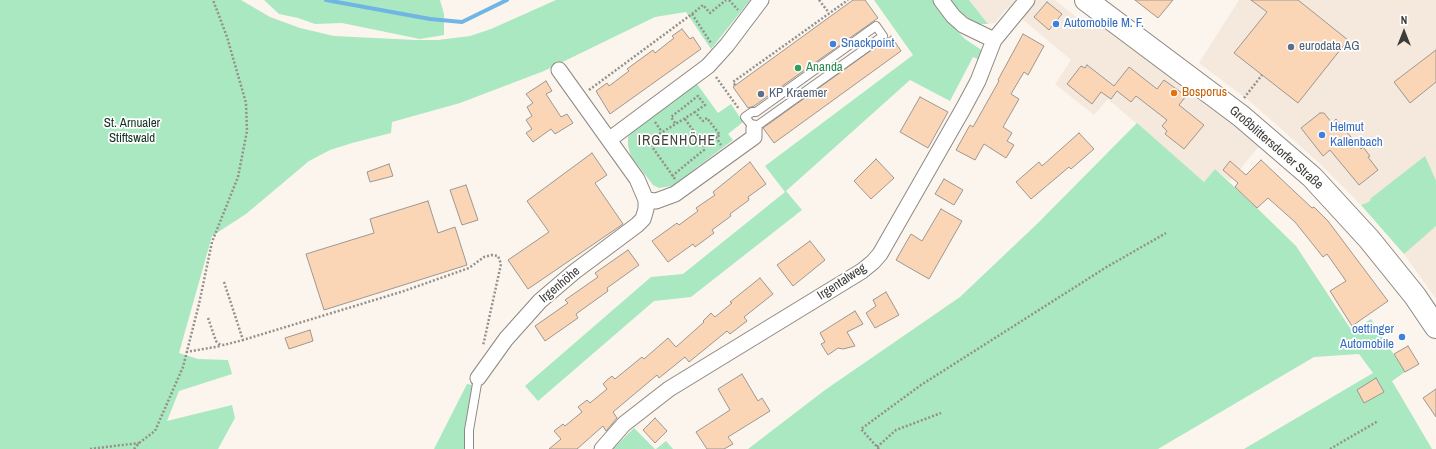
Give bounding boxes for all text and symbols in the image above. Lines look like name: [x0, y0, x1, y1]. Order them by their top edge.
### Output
north arrow: [1384, 12, 1424, 52]
text: N: [1401, 13, 1407, 27]
place label: Automobile M. F.: [1064, 16, 1144, 32]
marker: Automobile M. F.: [1051, 19, 1061, 29]
place label: Snackpoint: [841, 36, 894, 52]
marker: Snackpoint: [828, 39, 838, 49]
place label: eurodata AG: [1299, 39, 1359, 55]
marker: eurodata AG: [1286, 42, 1296, 52]
place label: Ananda: [806, 60, 843, 76]
marker: Ananda: [793, 63, 803, 73]
place label: Bosporus: [1182, 85, 1227, 101]
place label: KP Kraemer: [769, 86, 827, 102]
marker: Bosporus: [1169, 88, 1179, 98]
marker: KP Kraemer: [756, 89, 766, 99]
street label: Großblittersdorfer Straße: [1226, 103, 1326, 193]
park label: St. Arnualer Stiftswald: [104, 116, 160, 147]
place label: Helmut Kallenbach: [1330, 120, 1383, 151]
marker: Helmut Kallenbach: [1317, 130, 1327, 140]
district label: IRGENHÖHE: [638, 133, 716, 149]
street label: Irgentalweg: [815, 260, 869, 304]
street label: Irgenhöhe: [537, 264, 583, 306]
place label: oettinger Automobile: [1340, 322, 1394, 353]
marker: oettinger Automobile: [1397, 332, 1407, 342]

